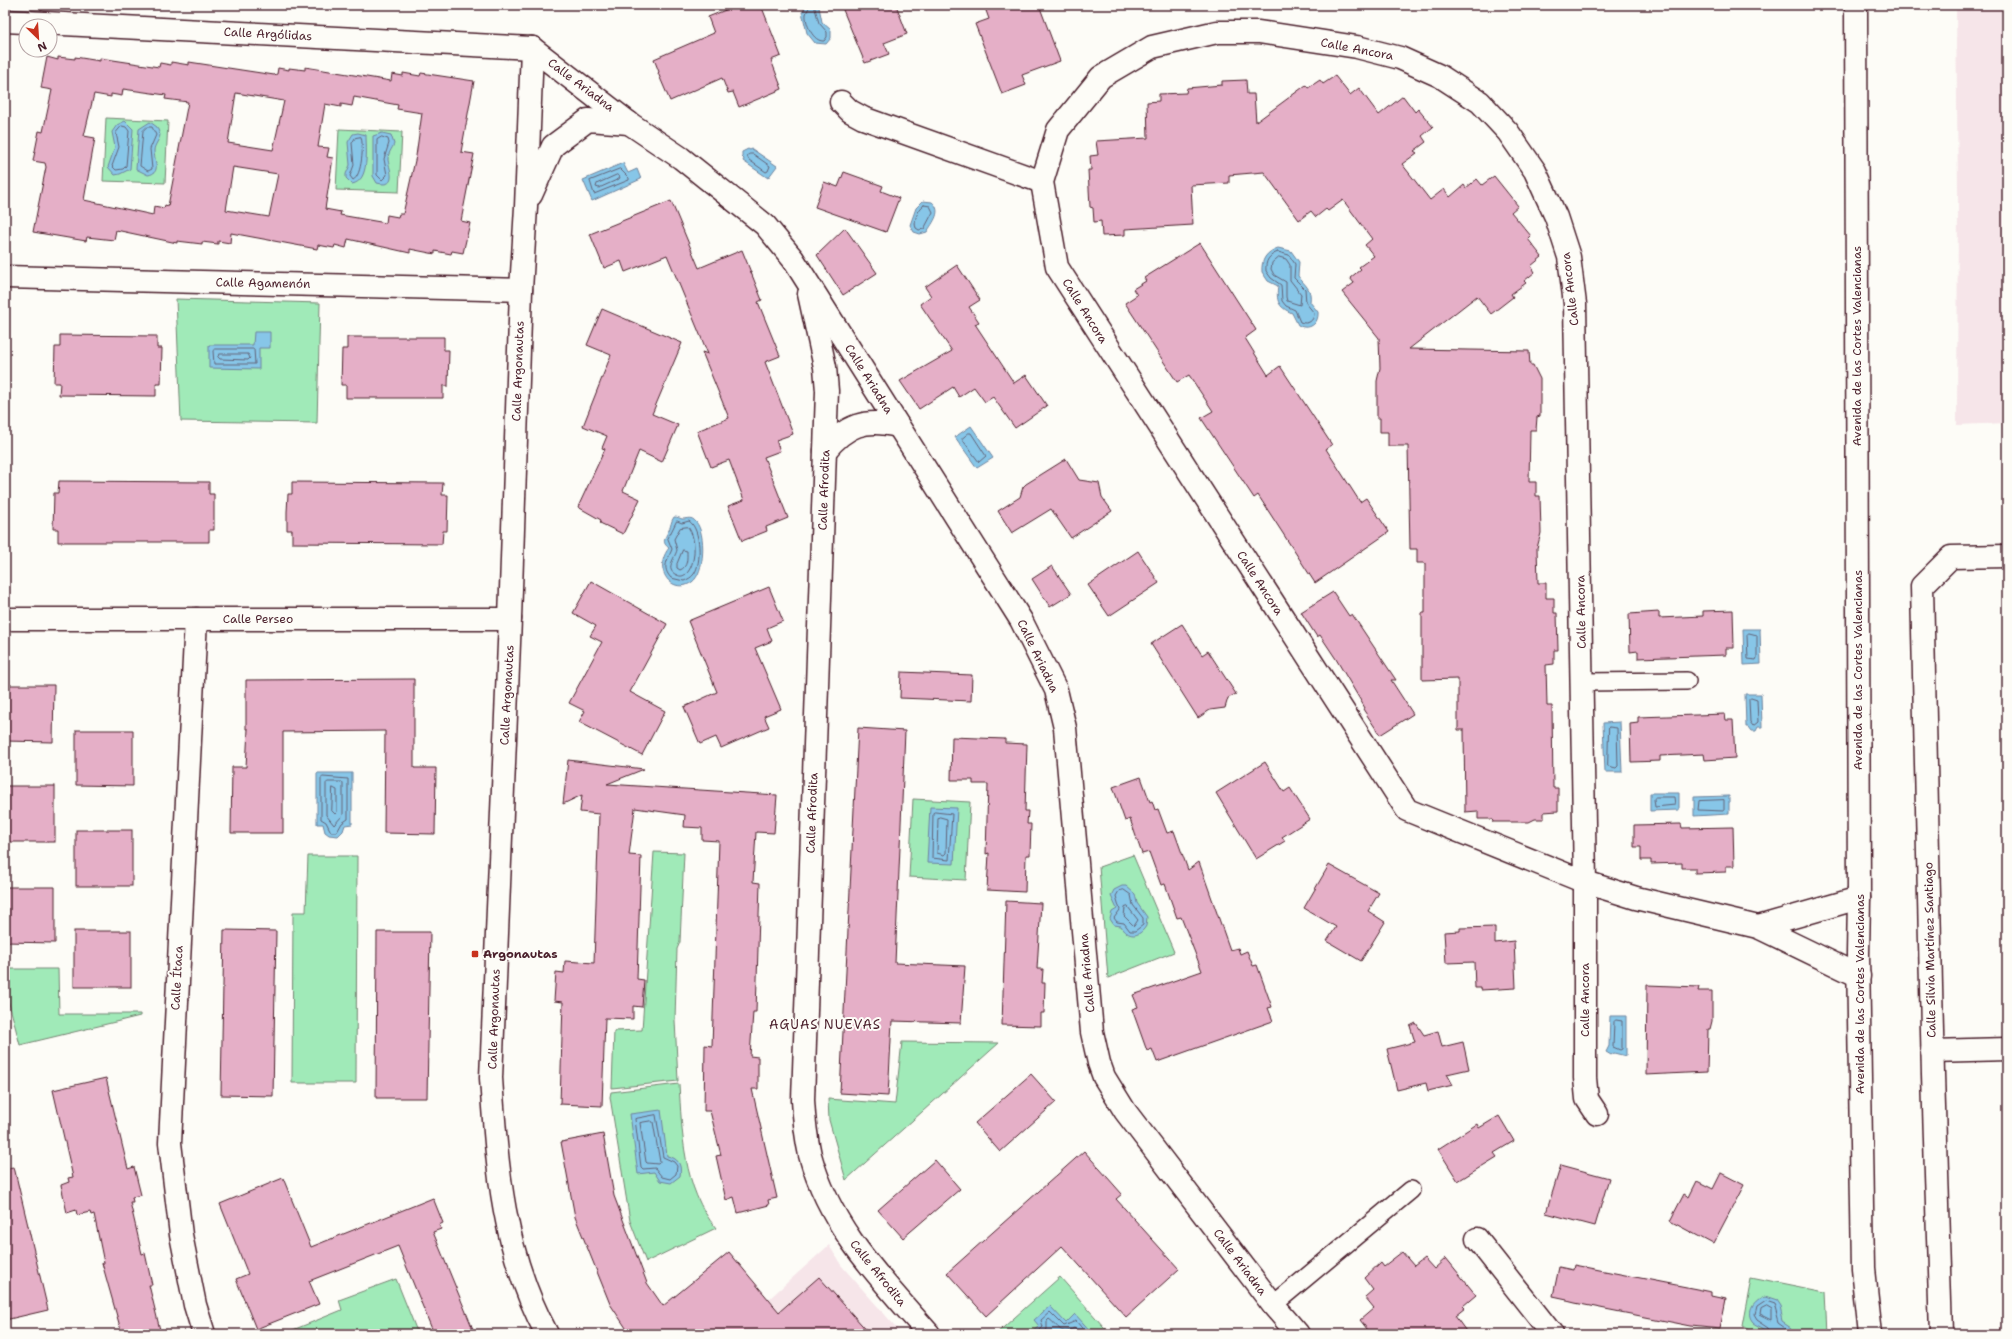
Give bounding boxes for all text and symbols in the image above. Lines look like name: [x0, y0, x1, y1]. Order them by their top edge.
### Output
north arrow: [18, 18, 58, 58]
street label: Calle Argólidas: [223, 24, 313, 44]
street label: Calle Ancora: [1319, 34, 1395, 64]
text: N: [35, 38, 49, 55]
street label: Calle Ariadna: [544, 55, 618, 116]
street label: Avenida de las Cortes Valencianas: [1849, 246, 1865, 446]
street label: Calle Ancora: [1557, 251, 1582, 327]
street label: Calle Agamenón: [215, 274, 311, 292]
street label: Calle Ancora: [1059, 275, 1112, 347]
street label: Calle Argonautas: [508, 320, 528, 422]
street label: Calle Ariadna: [841, 341, 897, 417]
street label: Calle Afrodita: [815, 449, 833, 531]
street label: Calle Ancora: [1233, 548, 1287, 619]
street label: Avenida de las Cortes Valencianas: [1850, 570, 1866, 770]
street label: Calle Ancora: [1572, 574, 1590, 649]
street label: Calle Perseo: [223, 611, 293, 627]
street label: Calle Ariadna: [1013, 617, 1063, 696]
street label: Calle Argonautas: [496, 644, 518, 746]
street label: Calle Afrodita: [803, 772, 821, 854]
street label: Calle Silvia Martínez Santiago: [1920, 862, 1940, 1038]
street label: Avenida de las Cortes Valencianas: [1852, 894, 1868, 1094]
street label: Calle Ariadna: [1076, 932, 1098, 1013]
street label: Calle Ítaca: [167, 945, 187, 1011]
place label: Argonautas: [483, 946, 558, 962]
marker: Argonautas: [470, 949, 480, 959]
street label: Calle Ancora: [1577, 963, 1593, 1037]
street label: Calle Argonautas: [484, 968, 504, 1070]
district label: AGUAS NUEVAS: [769, 1016, 881, 1033]
street label: Calle Ariadna: [1210, 1225, 1271, 1299]
street label: Calle Afrodita: [846, 1236, 910, 1310]

